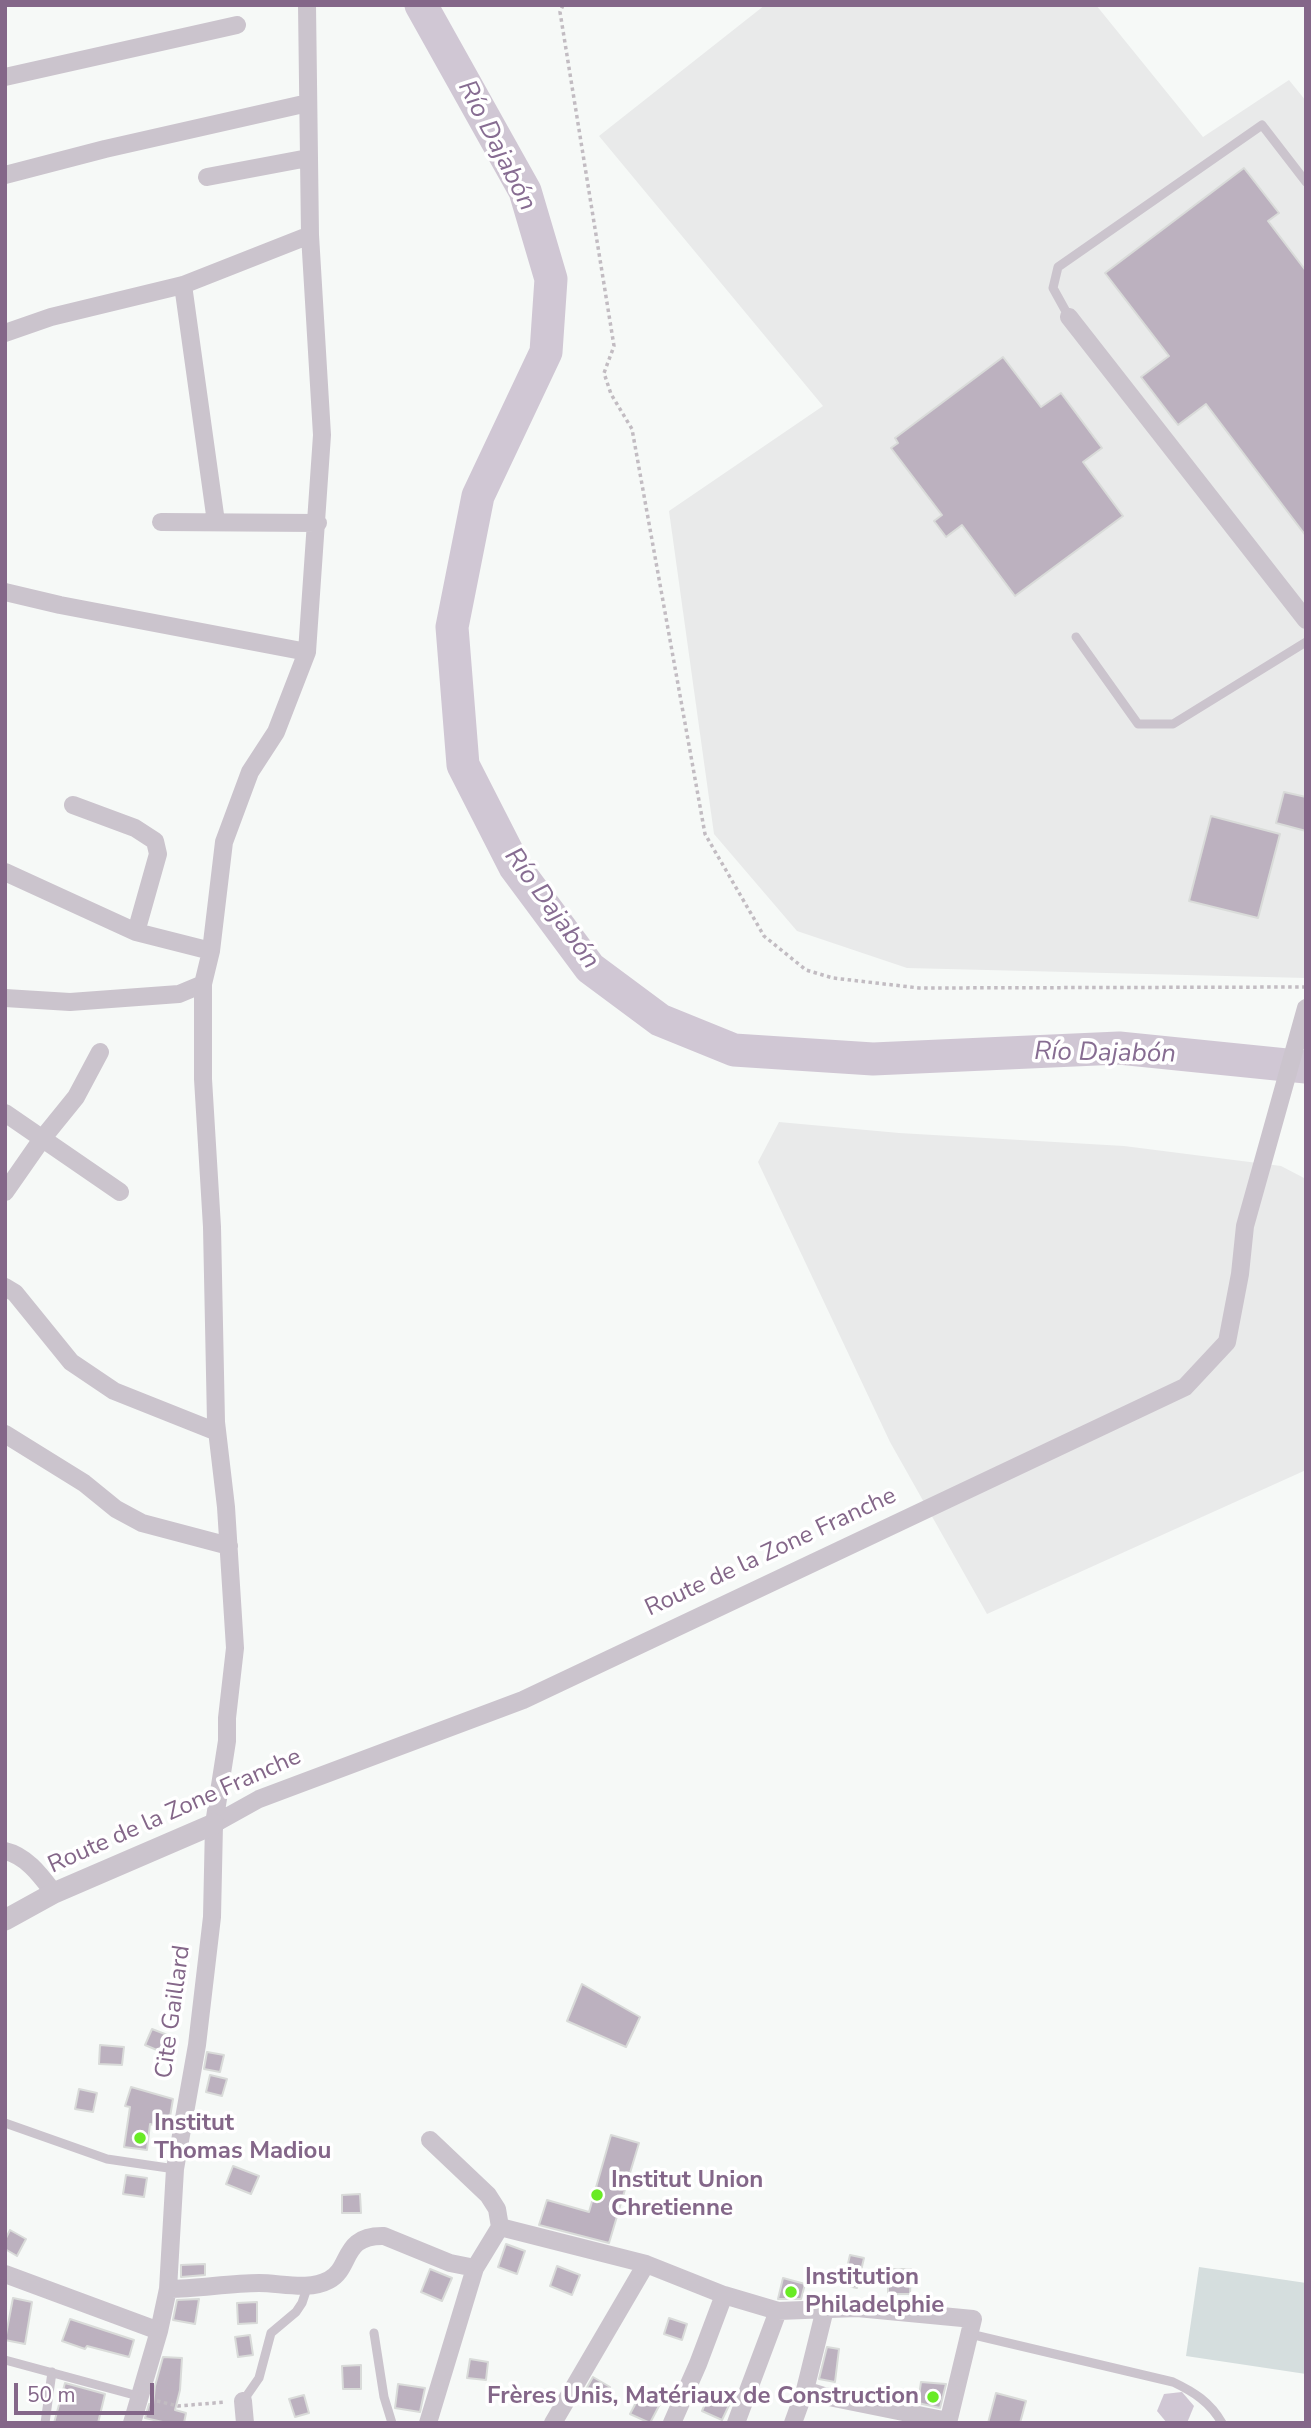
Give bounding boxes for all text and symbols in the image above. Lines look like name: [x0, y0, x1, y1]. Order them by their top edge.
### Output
water label: Río Dajabón: [450, 76, 542, 216]
water label: Río Dajabón: [497, 842, 605, 976]
water label: Río Dajabón: [1034, 1037, 1176, 1071]
street label: Route de la Zone Franche: [641, 1482, 901, 1624]
street label: Route de la Zone Franche: [44, 1743, 306, 1881]
street label: Cite Gaillard: [150, 1944, 198, 2080]
place label: Institut Thomas Madiou: [154, 2110, 331, 2166]
marker: Institut Thomas Madiou: [132, 2130, 148, 2146]
place label: Institut Union Chretienne: [611, 2167, 763, 2223]
marker: Institut Union Chretienne: [589, 2187, 605, 2203]
place label: Institution Philadelphie: [805, 2264, 944, 2320]
marker: Institution Philadelphie: [783, 2284, 799, 2300]
scale bar: [18, 2368, 158, 2412]
text: 50 m: [27, 2381, 76, 2409]
place label: Frères Unis, Matériaux de Construction: [487, 2383, 919, 2411]
marker: Frères Unis, Matériaux de Construction: [925, 2389, 941, 2405]

